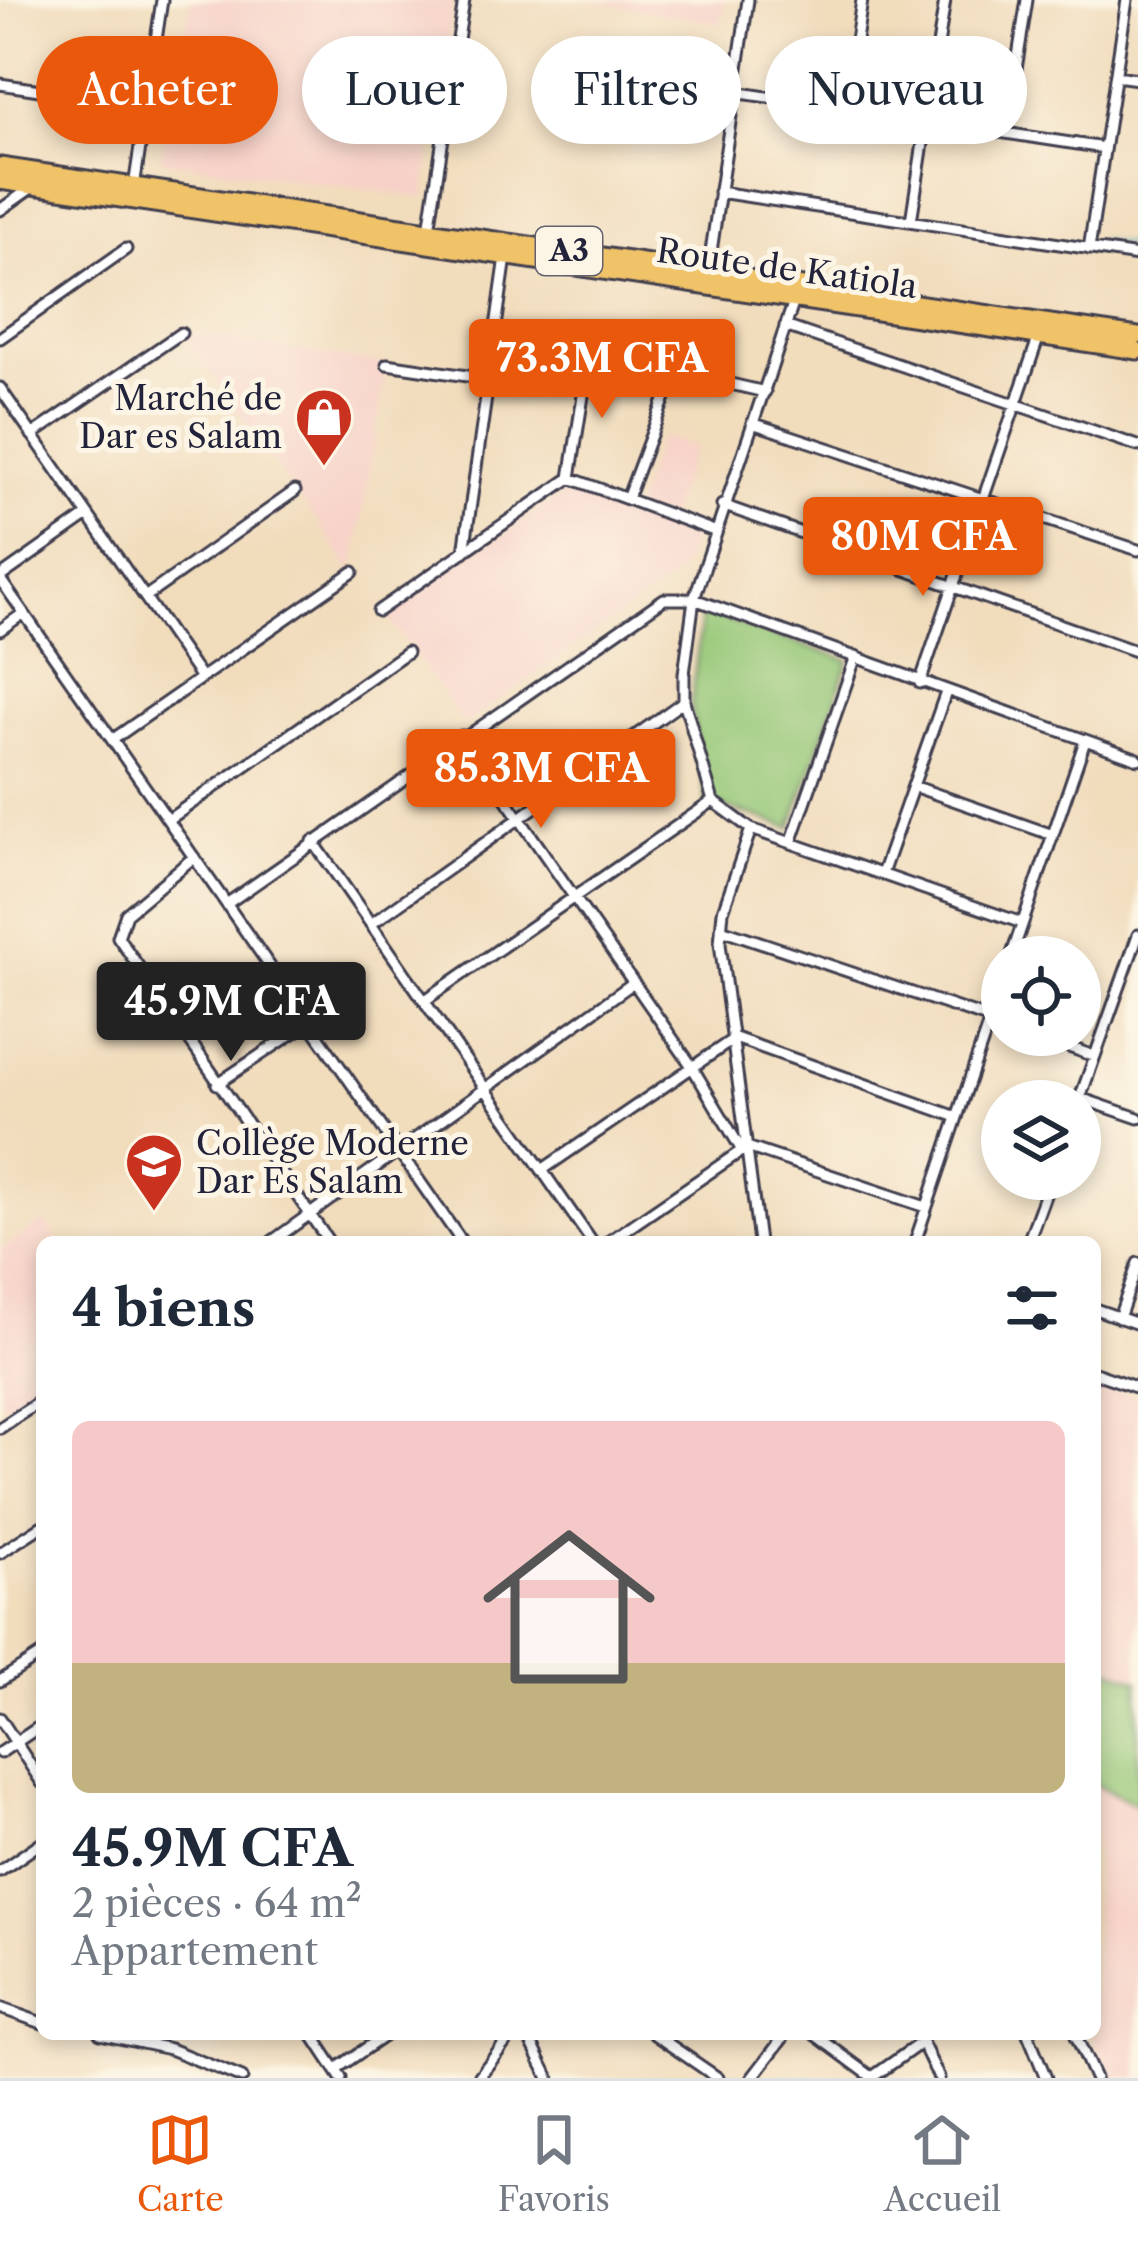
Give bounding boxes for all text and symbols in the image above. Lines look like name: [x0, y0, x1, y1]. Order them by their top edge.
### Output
chip: Acheter: [36, 36, 278, 144]
chip: Louer: [302, 36, 507, 144]
chip: Filtres: [531, 36, 741, 144]
chip: Nouveau: [765, 36, 1027, 144]
road number: A3: [536, 227, 602, 275]
street label: Route de Katiola: [654, 230, 921, 307]
pin: 73.3M CFA: [465, 319, 739, 421]
text: 73.3M CFA: [496, 334, 708, 382]
place label: Marché de Dar es Salam: [79, 378, 282, 457]
shop icon: Marché de Dar es Salam: [293, 386, 355, 468]
pin: 80M CFA: [812, 497, 1034, 599]
text: 80M CFA: [830, 512, 1016, 560]
pin: 85.3M CFA: [404, 729, 678, 831]
text: 85.3M CFA: [433, 744, 649, 792]
map controls: [981, 936, 1101, 1200]
button: locate: [981, 936, 1101, 1056]
pin: 45.9M CFA: [94, 962, 368, 1064]
text: 45.9M CFA: [124, 977, 338, 1025]
button: layers: [981, 1080, 1101, 1200]
place label: Collège Moderne Dar Es Salam: [196, 1123, 469, 1202]
school or university icon: Collège Moderne Dar Es Salam: [123, 1131, 185, 1213]
icon: filters: [999, 1275, 1065, 1341]
text: 4 biens: [72, 1277, 255, 1339]
icon: home: [461, 1499, 677, 1715]
text: 45.9M CFA: [72, 1817, 353, 1879]
text: 2 pièces · 64 m²: [72, 1879, 362, 1927]
text: Appartement: [72, 1927, 318, 1975]
tab: Carte: [137, 2107, 224, 2220]
tab: Favoris: [498, 2107, 610, 2220]
tab: Accueil: [884, 2107, 1001, 2220]

